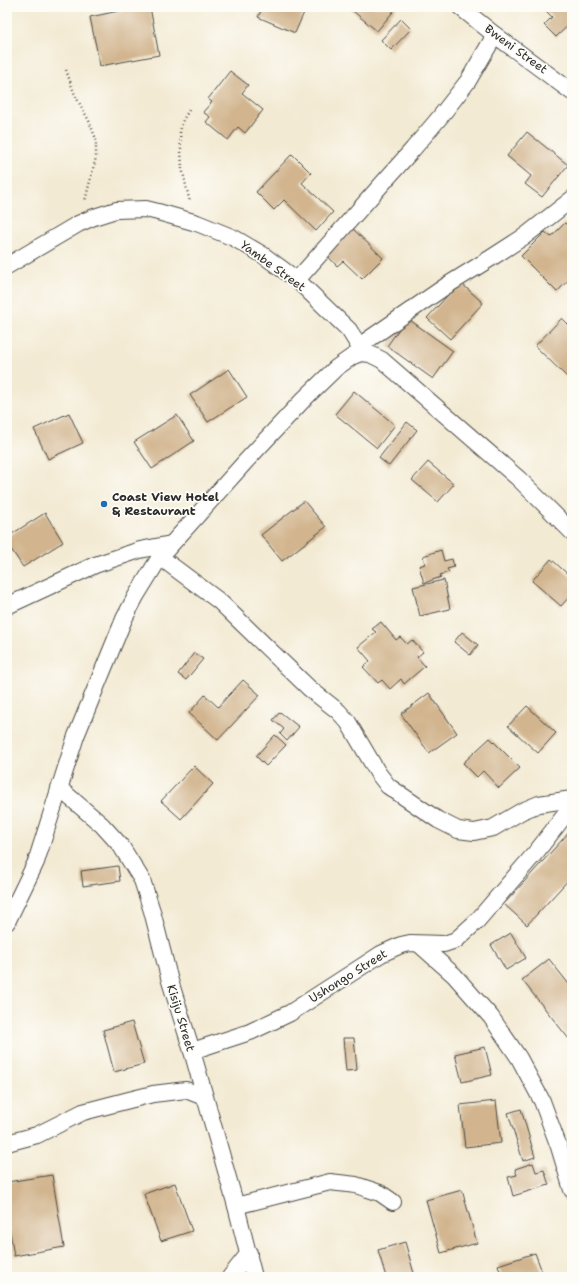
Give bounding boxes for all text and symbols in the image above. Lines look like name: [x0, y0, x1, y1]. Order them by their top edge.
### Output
street label: Bweni Street: [481, 21, 551, 77]
street label: Yambe Street: [237, 237, 309, 295]
place label: Coast View Hotel & Restaurant: [112, 489, 219, 519]
marker: Coast View Hotel & Restaurant: [99, 499, 109, 509]
street label: Ushongo Street: [306, 946, 390, 1006]
street label: Kisiju Street: [163, 983, 199, 1053]

